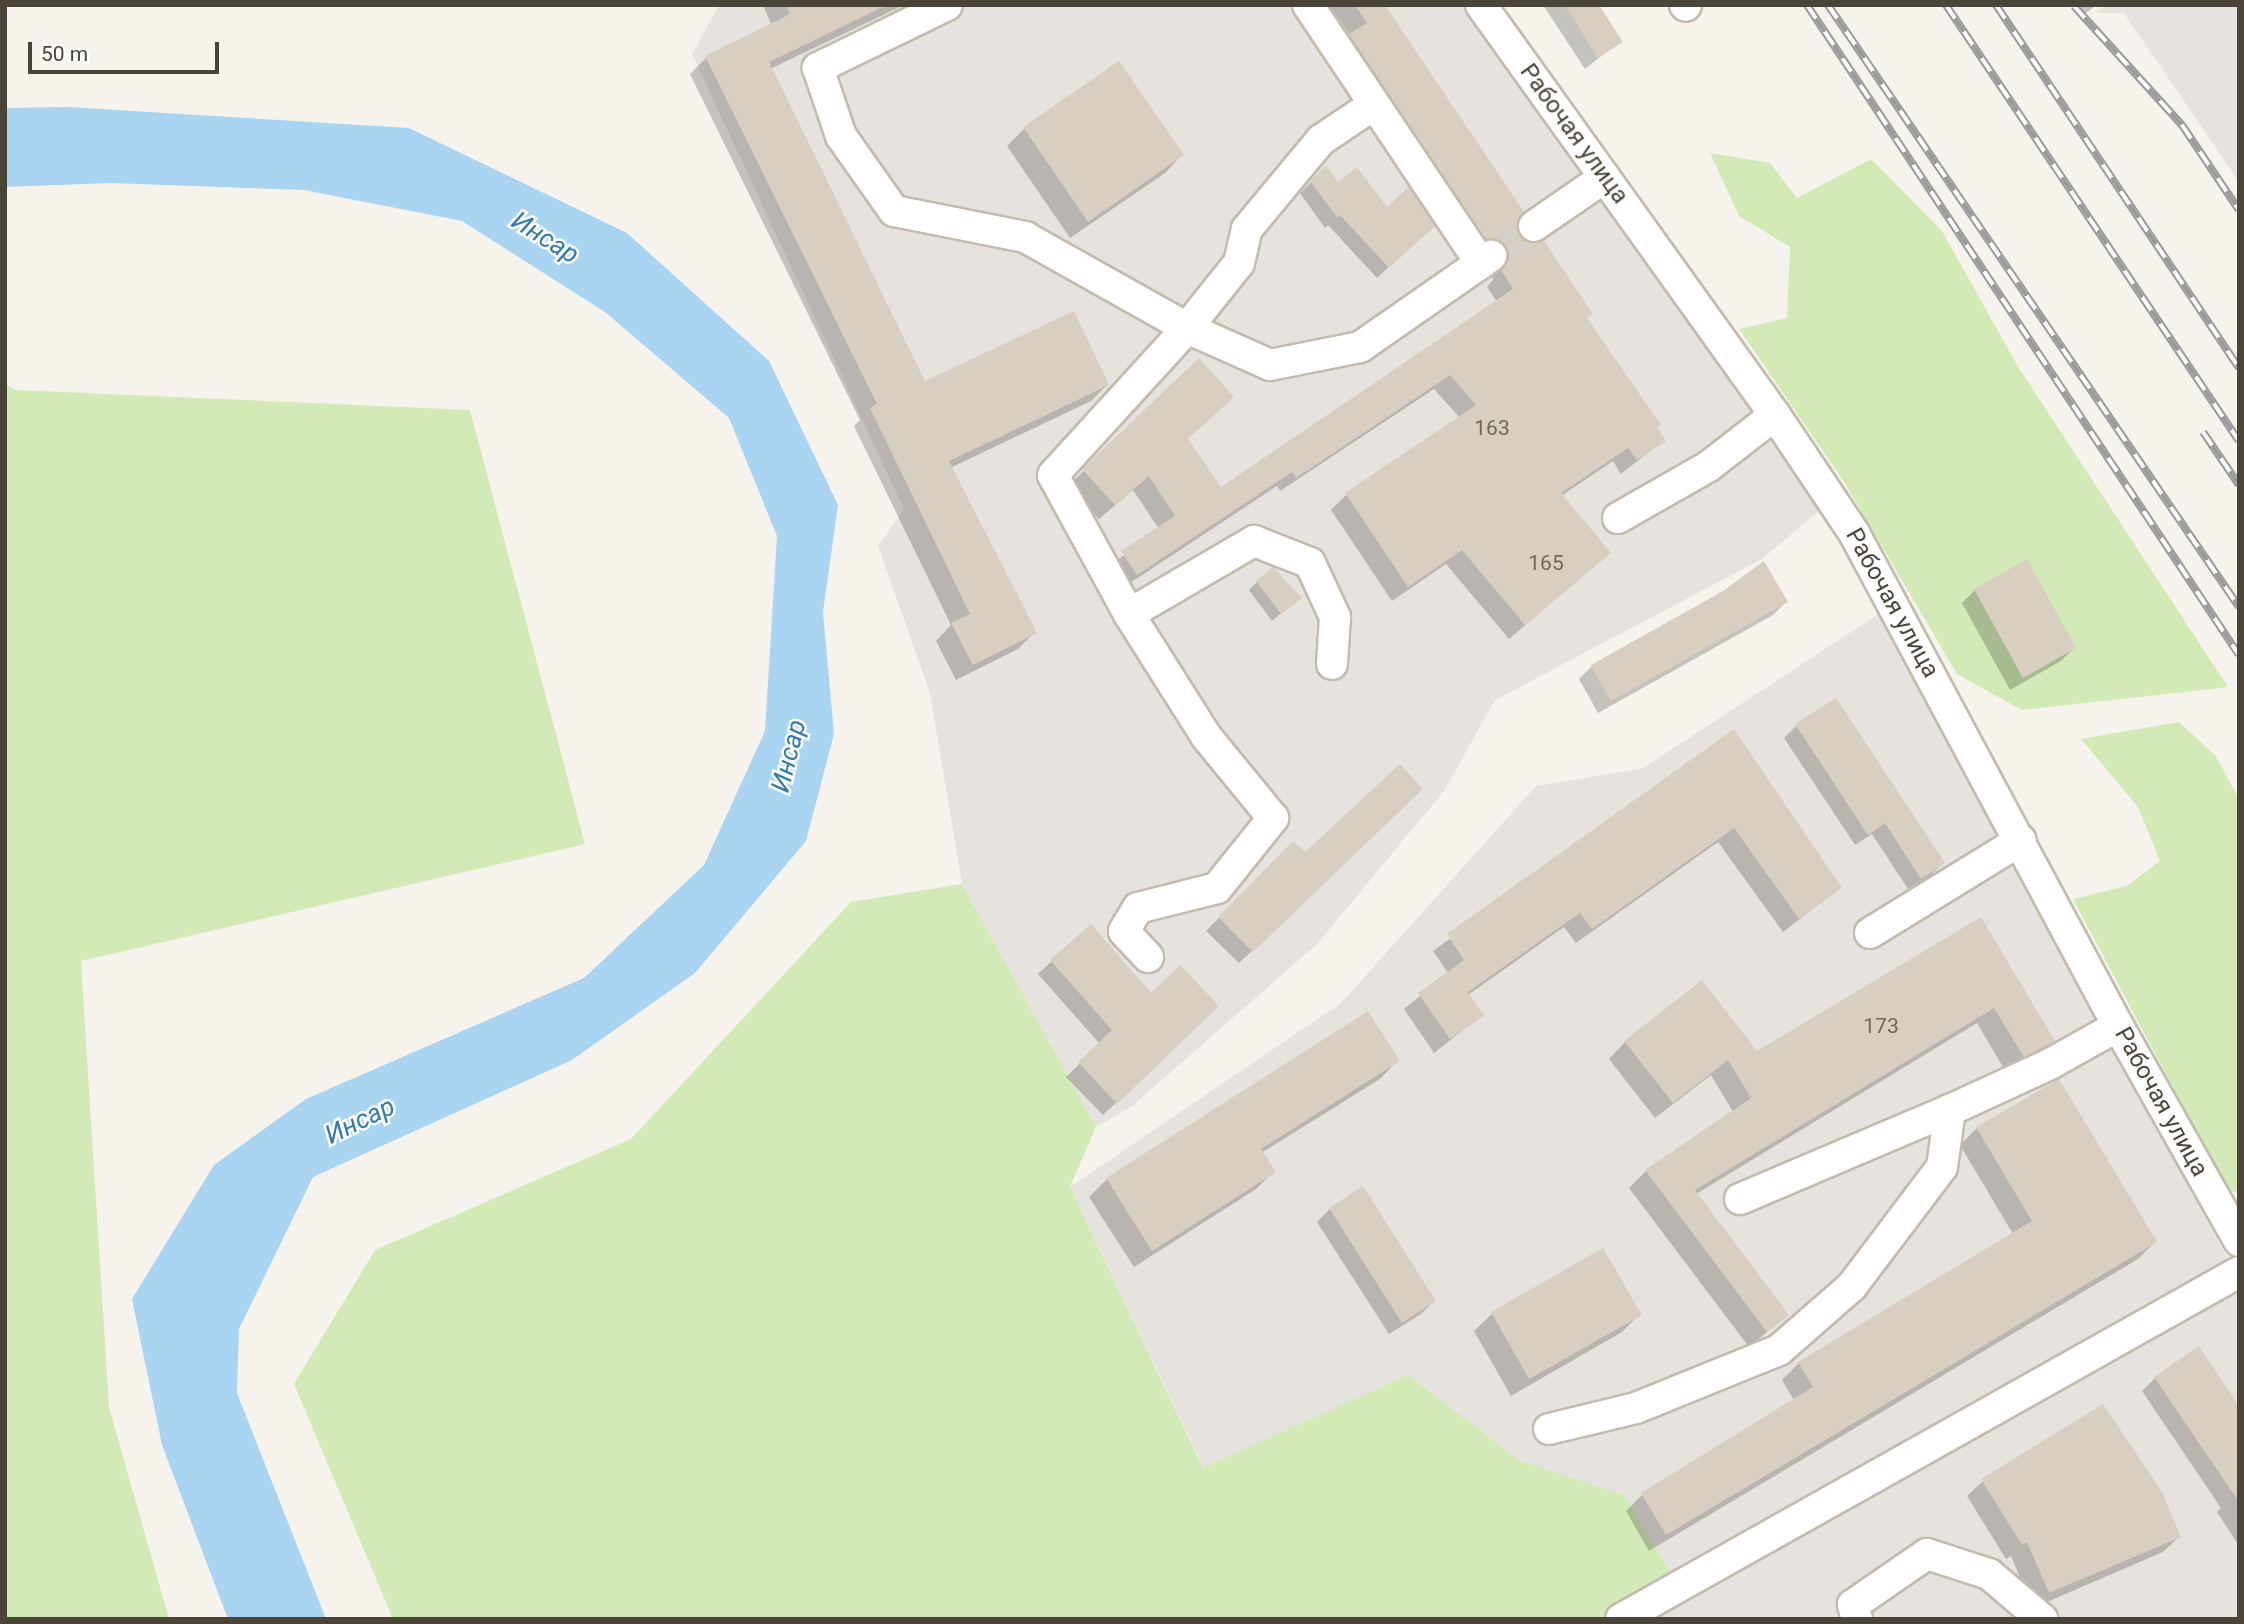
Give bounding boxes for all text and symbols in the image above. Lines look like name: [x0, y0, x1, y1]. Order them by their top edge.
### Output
scale bar: [32, 28, 222, 72]
text: 50 m: [41, 42, 88, 66]
street label: Рабочая улица: [1514, 58, 1634, 210]
water label: Инсар: [506, 205, 584, 271]
house number: 163: [1474, 415, 1510, 441]
street label: Рабочая улица: [1839, 523, 1945, 683]
house number: 165: [1528, 550, 1564, 576]
water label: Инсар: [765, 717, 813, 795]
house number: 173: [1863, 1013, 1899, 1039]
street label: Рабочая улица: [2108, 1022, 2214, 1182]
water label: Инсар: [320, 1091, 400, 1151]

